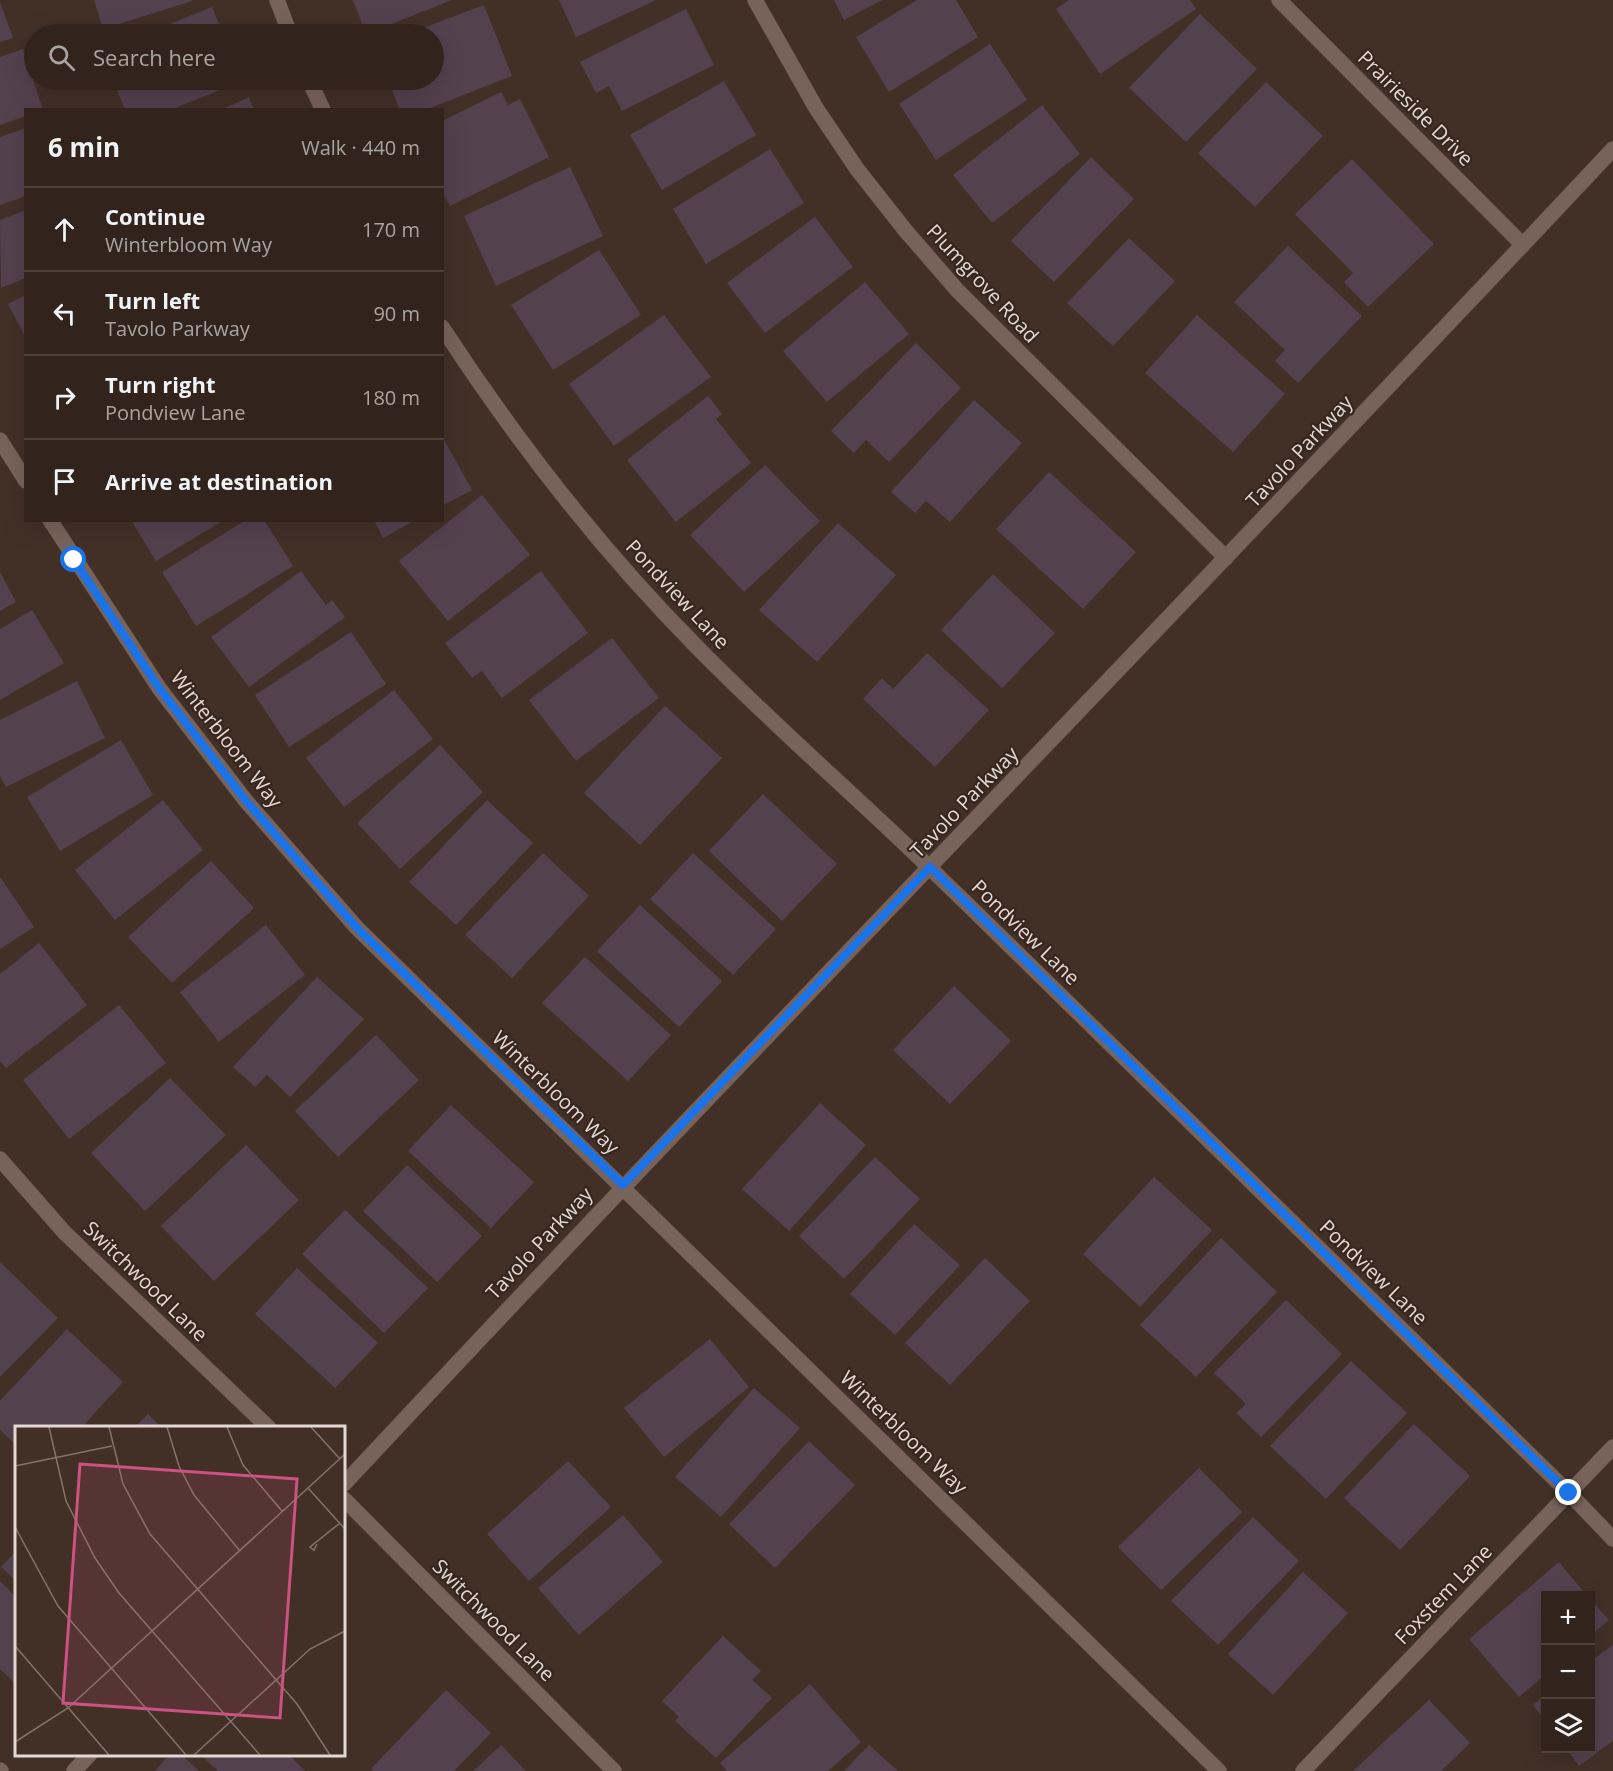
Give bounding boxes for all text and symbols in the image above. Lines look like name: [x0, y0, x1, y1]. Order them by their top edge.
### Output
search box: [24, 24, 444, 90]
icon: search: [45, 41, 78, 74]
text: Search here: [93, 42, 216, 72]
street label: Prairieside Drive: [1352, 44, 1480, 172]
text: 6 min: [48, 129, 120, 165]
text: Walk · 440 m: [301, 134, 420, 161]
text: Continue: [105, 201, 205, 231]
icon: ahead: [48, 213, 81, 246]
text: 170 m: [362, 216, 420, 243]
street label: Plumgrove Road: [921, 218, 1045, 348]
text: Winterbloom Way: [105, 231, 272, 258]
text: Turn left: [105, 285, 200, 315]
icon: left: [48, 297, 81, 330]
text: 90 m: [373, 300, 420, 327]
text: Tavolo Parkway: [105, 315, 250, 342]
text: Turn right: [105, 369, 216, 399]
icon: right: [48, 381, 81, 414]
text: 180 m: [362, 384, 420, 411]
street label: Tavolo Parkway: [1240, 388, 1359, 513]
text: Pondview Lane: [105, 399, 246, 426]
icon: arrive: [48, 465, 81, 498]
text: Arrive at destination: [105, 466, 333, 496]
street label: Pondview Lane: [620, 533, 736, 655]
route start: [60, 546, 86, 572]
street label: Winterbloom Way: [165, 665, 290, 814]
street label: Tavolo Parkway: [904, 740, 1025, 863]
street label: Pondview Lane: [966, 873, 1086, 991]
street label: Winterbloom Way: [487, 1024, 626, 1160]
street label: Tavolo Parkway: [480, 1180, 599, 1305]
street label: Pondview Lane: [1314, 1213, 1434, 1331]
street label: Switchwood Lane: [78, 1215, 214, 1347]
street label: Winterbloom Way: [835, 1364, 974, 1500]
inset map: [15, 1426, 345, 1756]
route end: [1555, 1479, 1581, 1505]
street label: Foxstem Lane: [1388, 1538, 1498, 1650]
street label: Switchwood Lane: [427, 1553, 561, 1687]
map controls: [1541, 1591, 1595, 1753]
button: +: [1541, 1591, 1595, 1645]
button: −: [1541, 1645, 1595, 1699]
button: layers: [1541, 1699, 1595, 1753]

